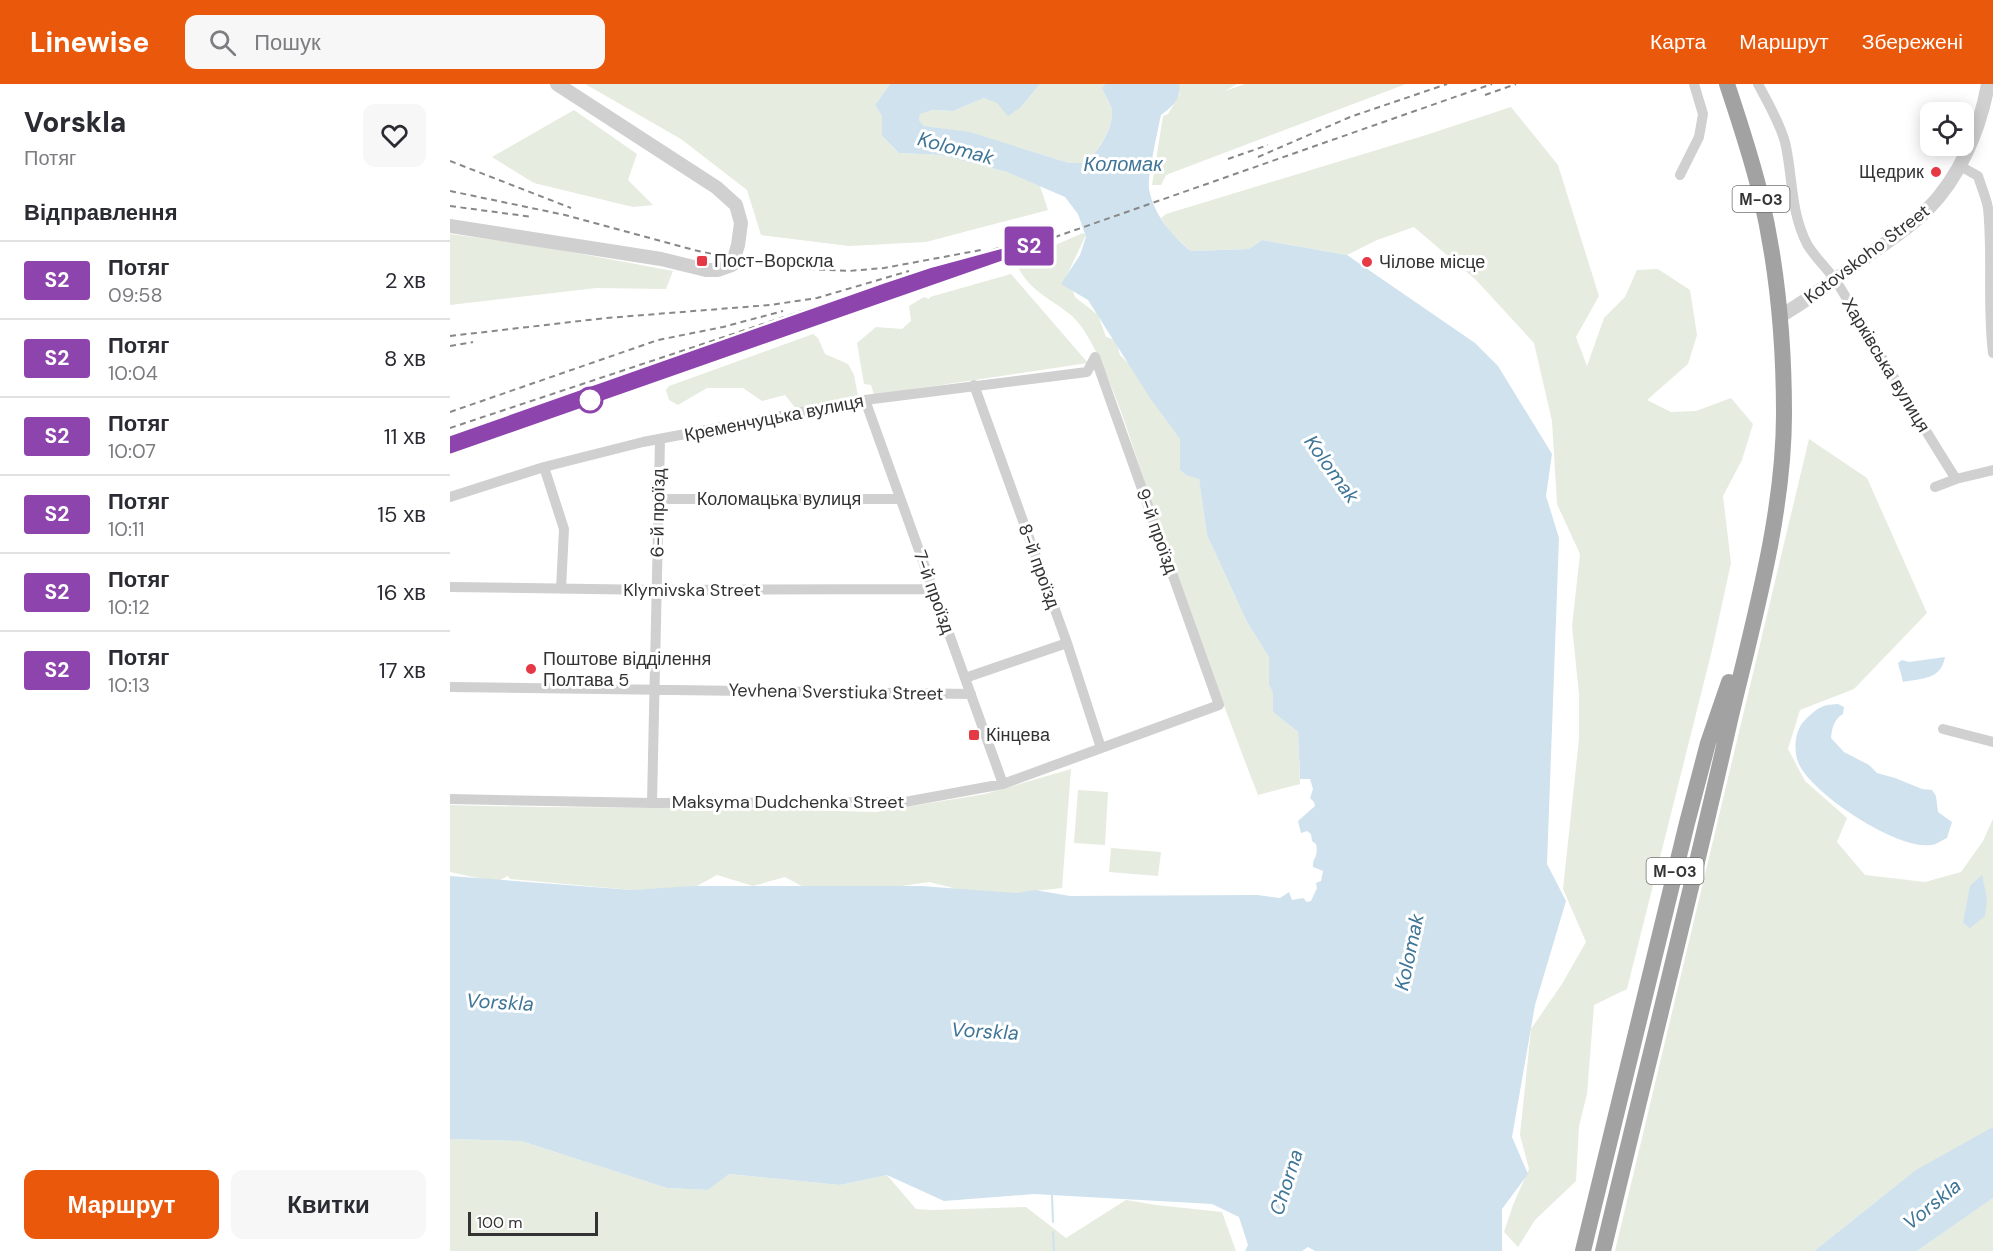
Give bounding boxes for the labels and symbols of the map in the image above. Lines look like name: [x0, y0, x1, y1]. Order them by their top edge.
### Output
water label: Kolomak: [915, 125, 998, 171]
water label: Коломак: [1083, 151, 1164, 177]
place label: Щедрик: [1859, 160, 1924, 184]
marker: Щедрик: [1929, 165, 1943, 179]
road number: М-03: [1732, 186, 1790, 212]
street label: Kotovskoho Street: [1799, 199, 1935, 309]
line badge: S2: [1002, 226, 1056, 266]
place label: Пост-Ворскла: [714, 249, 835, 273]
place label: Чілове місце: [1379, 250, 1485, 274]
marker: Пост-Ворскла: [695, 254, 709, 268]
marker: Чілове місце: [1360, 255, 1374, 269]
street label: Харківська вулиця: [1836, 293, 1936, 437]
unlabelled marker: [577, 387, 603, 413]
street label: Кременчуцька вулиця: [682, 389, 866, 447]
water label: Kolomak: [1299, 430, 1366, 509]
street label: 6-й проїзд: [645, 468, 671, 558]
street label: 9-й проїзд: [1131, 485, 1184, 577]
street label: Коломацька вулиця: [697, 487, 861, 511]
street label: 8-й проїзд: [1013, 520, 1066, 612]
street label: 7-й проїзд: [908, 547, 960, 637]
street label: Klymivska Street: [623, 578, 761, 602]
place label: Поштове відділення Полтава 5: [543, 647, 711, 692]
marker: Поштове відділення Полтава 5: [524, 662, 538, 676]
street label: Yevhena Sverstiuka Street: [728, 678, 944, 706]
place label: Кінцева: [986, 723, 1051, 747]
marker: Кінцева: [967, 728, 981, 742]
street label: Maksyma Dudchenka Street: [672, 790, 904, 814]
road number: М-03: [1646, 858, 1704, 884]
water label: Kolomak: [1388, 910, 1430, 993]
water label: Vorskla: [466, 987, 534, 1017]
water label: Vorskla: [951, 1016, 1019, 1046]
water label: Chorna: [1263, 1146, 1309, 1218]
water label: Vorskla: [1898, 1173, 1966, 1235]
scale bar: [468, 1209, 598, 1236]

